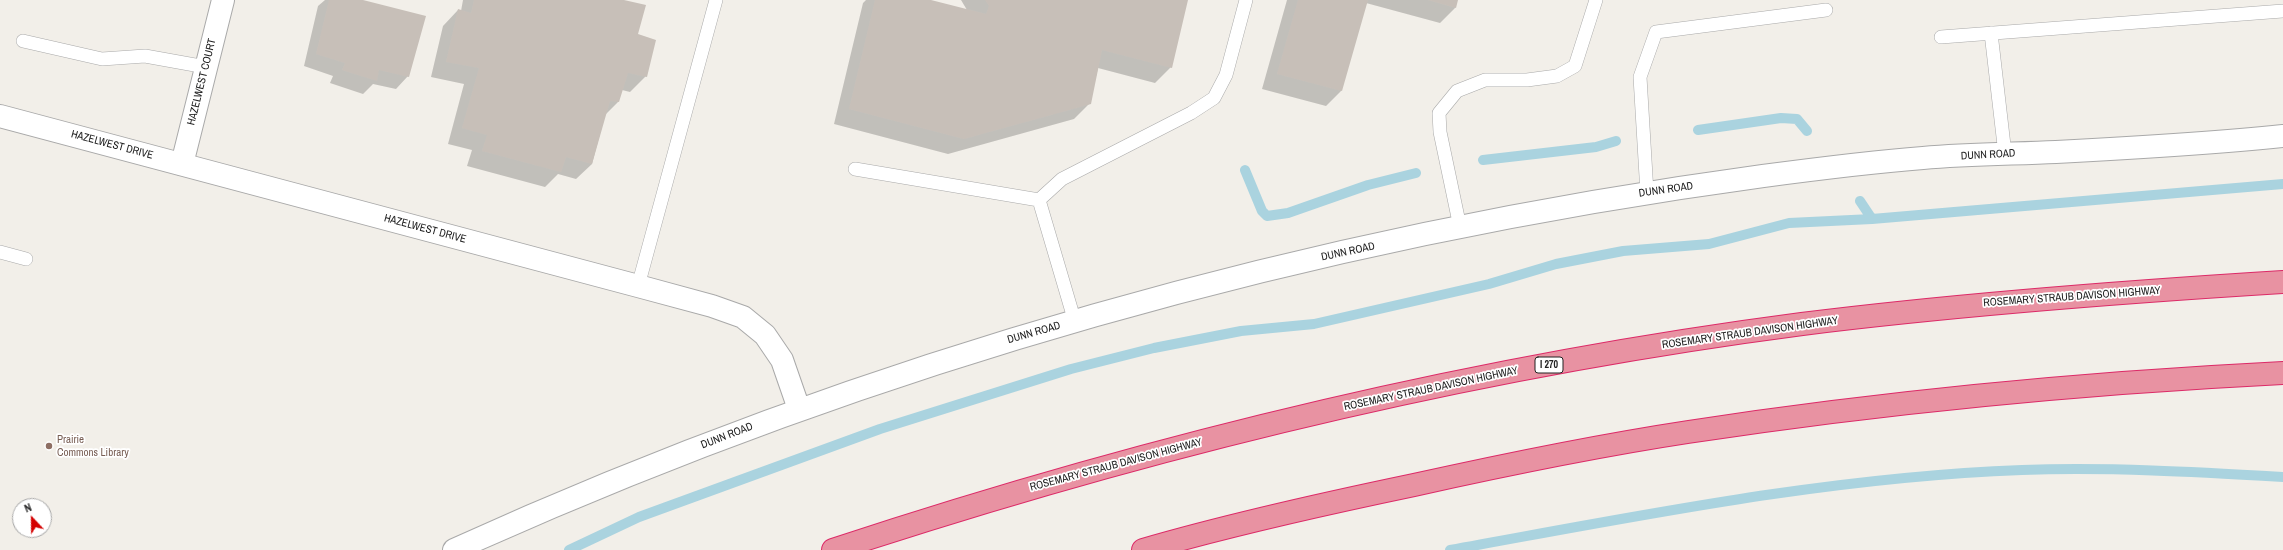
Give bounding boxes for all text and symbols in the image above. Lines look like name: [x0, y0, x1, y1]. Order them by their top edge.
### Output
street label: HAZELWEST COURT: [185, 37, 219, 127]
street label: HAZELWEST DRIVE: [69, 128, 155, 162]
street label: DUNN ROAD: [1960, 147, 2016, 163]
street label: DUNN ROAD: [1638, 180, 1694, 200]
street label: HAZELWEST DRIVE: [382, 212, 468, 246]
street label: DUNN ROAD: [1320, 240, 1376, 264]
street label: ROSEMARY STRAUB DAVISON HIGHWAY: [1983, 284, 2161, 310]
street label: ROSEMARY STRAUB DAVISON HIGHWAY: [1661, 314, 1839, 352]
street label: DUNN ROAD: [1006, 319, 1062, 347]
road number: I 270: [1535, 357, 1563, 373]
street label: ROSEMARY STRAUB DAVISON HIGHWAY: [1343, 364, 1519, 414]
street label: DUNN ROAD: [699, 420, 755, 452]
place label: Prairie Commons Library: [57, 433, 129, 459]
street label: ROSEMARY STRAUB DAVISON HIGHWAY: [1029, 436, 1203, 494]
marker: Prairie Commons Library: [44, 441, 54, 451]
north arrow: [12, 498, 52, 538]
text: N: [22, 500, 34, 516]

